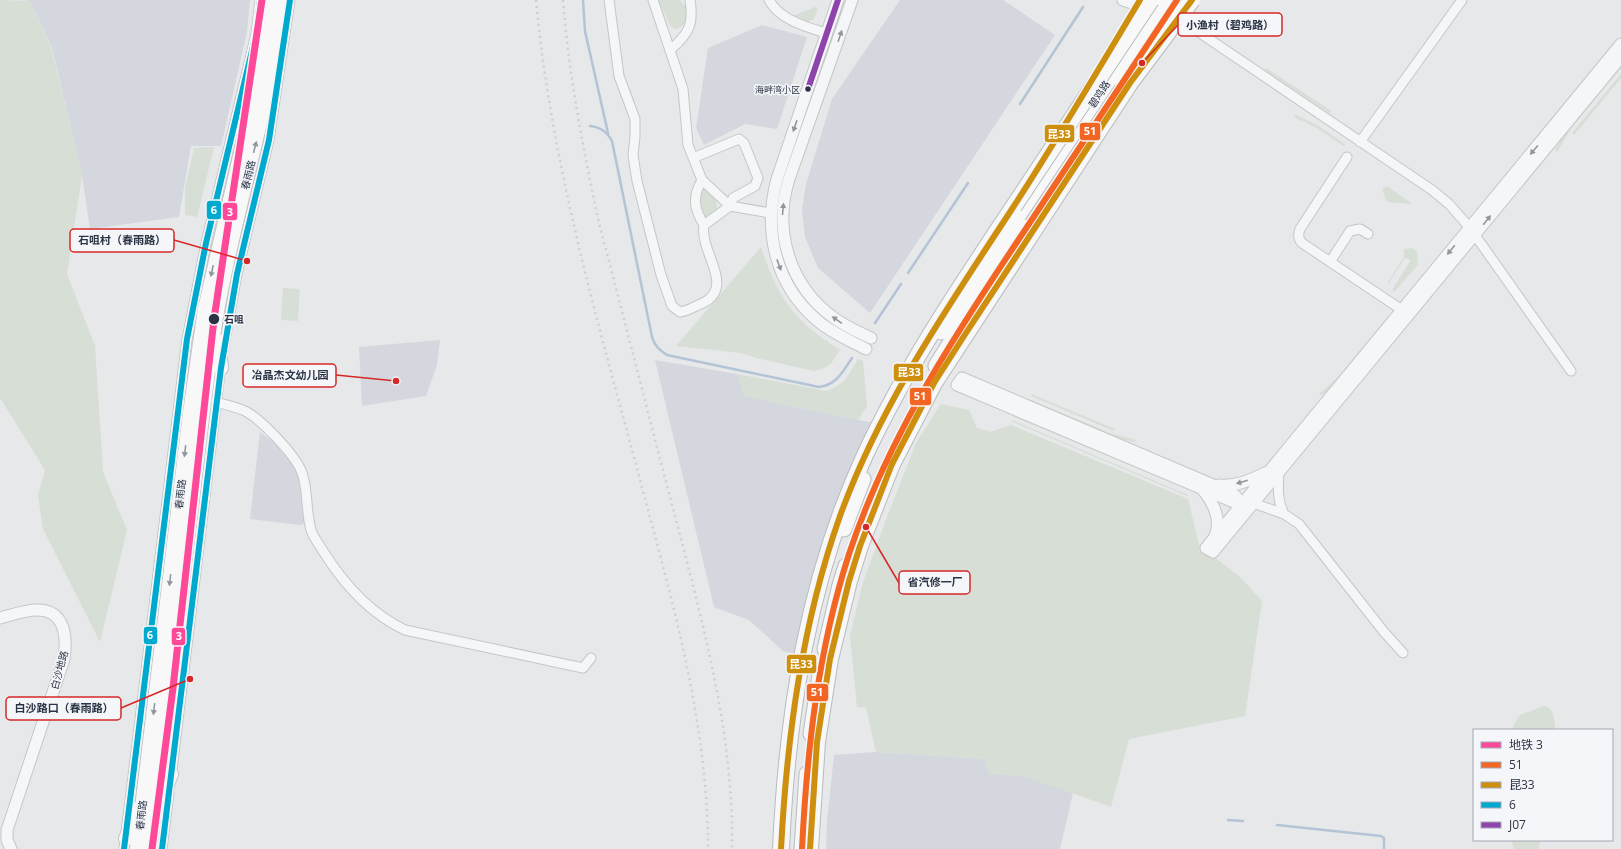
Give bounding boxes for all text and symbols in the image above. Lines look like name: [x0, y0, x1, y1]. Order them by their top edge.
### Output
callout: 小渔村（碧鸡路）: [1178, 13, 1282, 36]
text: 小渔村（碧鸡路）: [1186, 17, 1274, 32]
one-way arrow: [837, 29, 843, 41]
street label: 碧鸡路: [1085, 78, 1113, 110]
place label: 海畔湾小区: [755, 83, 800, 96]
marker: 海畔湾小区: [803, 84, 813, 94]
one-way arrow: [792, 120, 798, 132]
line badge: 51: [1079, 122, 1101, 141]
text: 51: [1084, 123, 1096, 138]
line badge: 昆33: [1044, 124, 1075, 143]
text: 昆33: [1047, 126, 1071, 141]
one-way arrow: [252, 140, 258, 152]
one-way arrow: [1529, 144, 1538, 155]
street label: 春雨路: [238, 159, 258, 191]
line badge: 6: [206, 200, 222, 220]
text: 6: [211, 202, 217, 217]
line badge: 3: [222, 202, 238, 221]
one-way arrow: [779, 203, 786, 215]
text: 3: [227, 204, 233, 219]
one-way arrow: [1483, 214, 1492, 225]
callout: 石咀村（春雨路）: [70, 229, 174, 252]
text: 石咀村（春雨路）: [78, 232, 166, 247]
one-way arrow: [1447, 245, 1456, 256]
one-way arrow: [777, 259, 783, 271]
one-way arrow: [209, 265, 215, 277]
marker: 石咀: [207, 312, 221, 326]
place label: 石咀: [224, 312, 244, 326]
one-way arrow: [832, 316, 842, 324]
line badge: 昆33: [893, 363, 924, 382]
callout: 冶晶杰文幼儿园: [243, 364, 336, 387]
text: 昆33: [897, 364, 921, 379]
text: 冶晶杰文幼儿园: [252, 367, 329, 382]
line badge: 51: [909, 387, 932, 406]
text: 51: [914, 388, 926, 403]
one-way arrow: [182, 445, 189, 457]
street label: 春雨路: [171, 478, 189, 510]
one-way arrow: [1235, 479, 1247, 485]
callout: 省汽修一厂: [899, 571, 970, 594]
one-way arrow: [167, 574, 173, 586]
text: 省汽修一厂: [908, 574, 963, 589]
line badge: 6: [143, 626, 158, 645]
text: 6: [147, 627, 153, 642]
line badge: 3: [171, 627, 186, 646]
text: 3: [176, 628, 182, 643]
street label: 白沙地路: [47, 649, 71, 691]
line badge: 昆33: [786, 654, 817, 674]
text: 昆33: [789, 656, 813, 671]
line badge: 51: [806, 683, 829, 702]
text: 51: [811, 684, 823, 699]
callout: 白沙路口（春雨路）: [6, 697, 121, 720]
text: 白沙路口（春雨路）: [15, 700, 114, 715]
one-way arrow: [151, 703, 157, 715]
legend: [1473, 729, 1613, 841]
text: 地铁 3: [1509, 736, 1543, 753]
text: 51: [1509, 756, 1523, 773]
text: 昆33: [1509, 776, 1535, 793]
text: 6: [1509, 796, 1516, 813]
street label: 春雨路: [132, 799, 150, 831]
text: J07: [1508, 816, 1526, 833]

